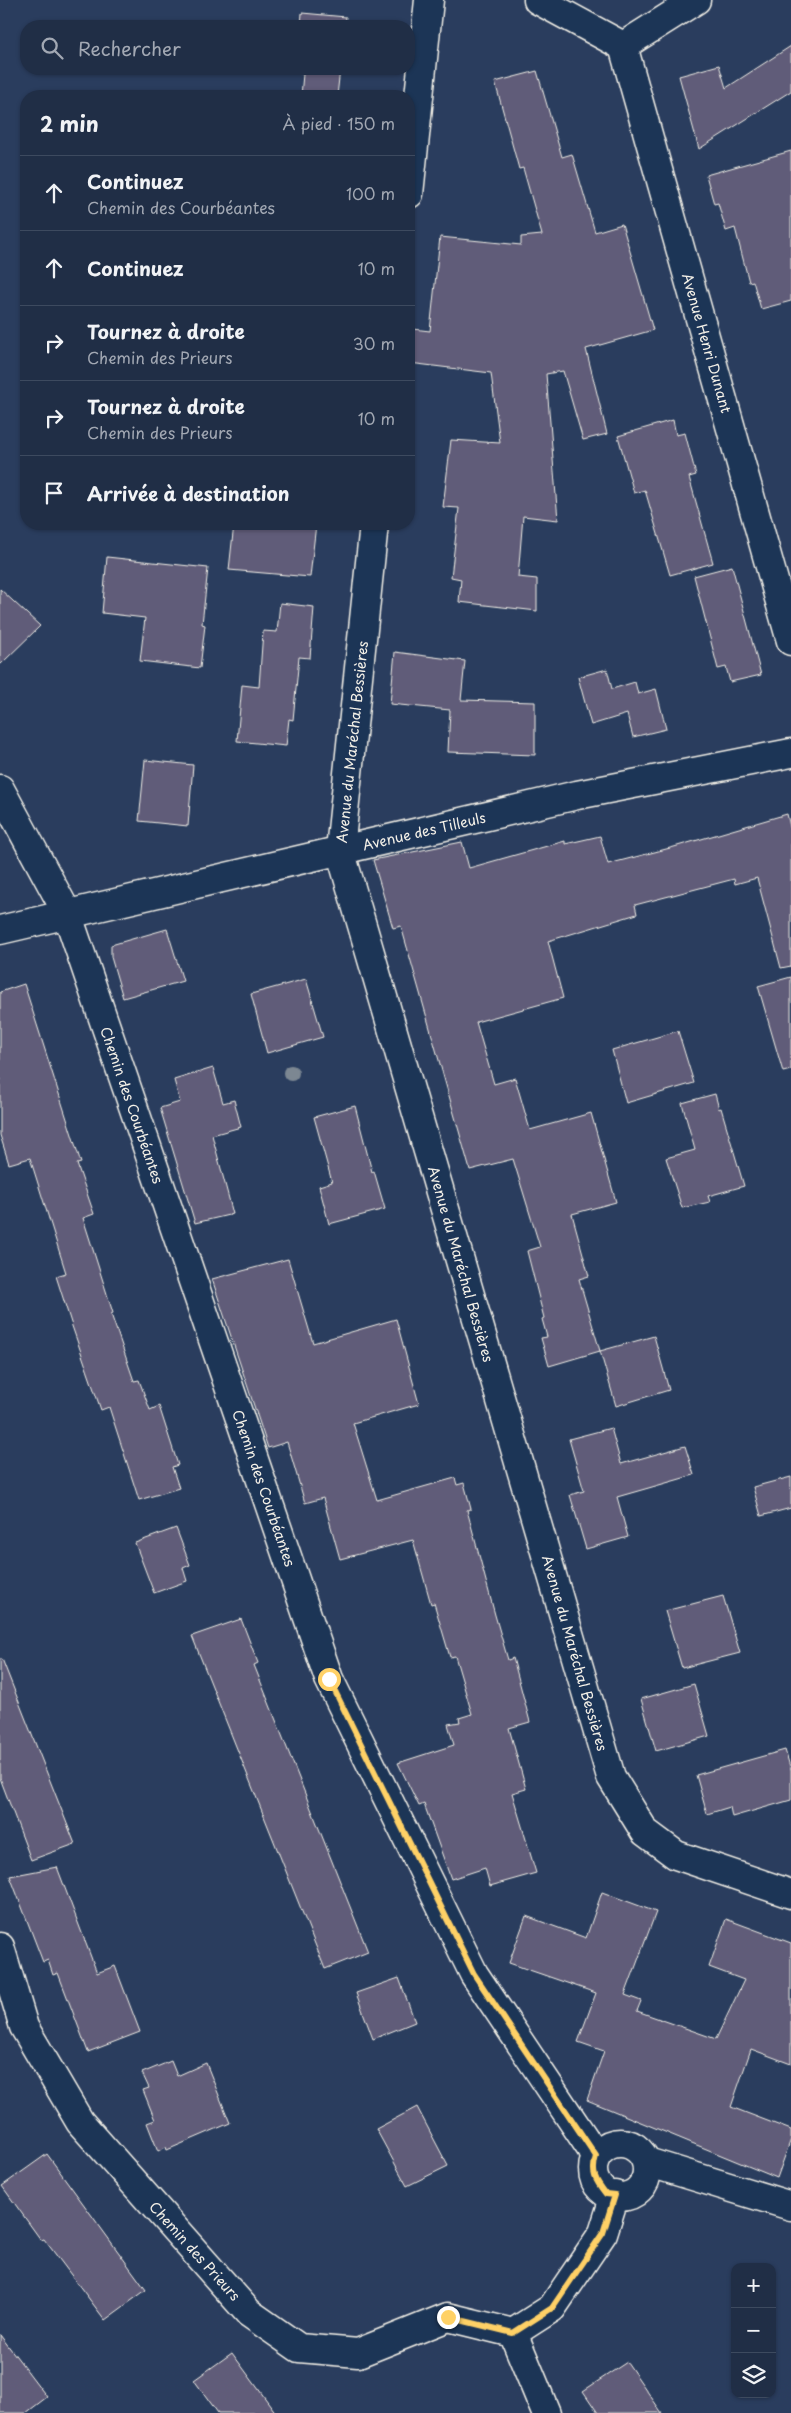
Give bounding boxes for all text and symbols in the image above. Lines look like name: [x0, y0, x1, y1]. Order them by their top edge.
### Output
search box: [20, 20, 415, 75]
icon: search: [38, 34, 66, 62]
text: Rechercher: [78, 34, 181, 62]
text: 2 min: [40, 107, 99, 139]
text: À pied · 150 m: [282, 111, 395, 135]
text: Continuez: [87, 167, 184, 195]
icon: ahead: [40, 179, 68, 207]
text: 100 m: [346, 181, 395, 205]
text: Chemin des Courbéantes: [87, 195, 275, 219]
icon: ahead: [40, 254, 68, 282]
text: Continuez: [87, 254, 184, 282]
text: 10 m: [358, 256, 395, 280]
street label: Avenue Henri Dunant: [677, 271, 737, 416]
text: Tournez à droite: [87, 317, 245, 345]
icon: right: [40, 329, 68, 357]
text: 30 m: [353, 331, 395, 355]
text: Chemin des Prieurs: [87, 345, 233, 369]
text: Tournez à droite: [87, 392, 245, 420]
icon: right: [40, 404, 68, 432]
text: 10 m: [358, 406, 395, 430]
text: Chemin des Prieurs: [87, 420, 233, 444]
icon: arrive: [40, 479, 68, 507]
text: Arrivée à destination: [87, 479, 290, 507]
street label: Avenue du Maréchal Bessières: [331, 640, 373, 844]
street label: Avenue des Tilleuls: [360, 807, 488, 855]
street label: Chemin des Courbéantes: [95, 1024, 169, 1186]
street label: Avenue du Maréchal Bessières: [423, 1164, 499, 1364]
street label: Chemin des Courbéantes: [227, 1407, 301, 1569]
street label: Avenue du Maréchal Bessières: [537, 1553, 613, 1753]
route start: [318, 1668, 341, 1691]
street label: Chemin des Prieurs: [145, 2197, 245, 2305]
map controls: [731, 2263, 776, 2398]
button: +: [731, 2263, 776, 2308]
route end: [437, 2306, 460, 2329]
button: −: [731, 2308, 776, 2353]
button: layers: [731, 2353, 776, 2398]

